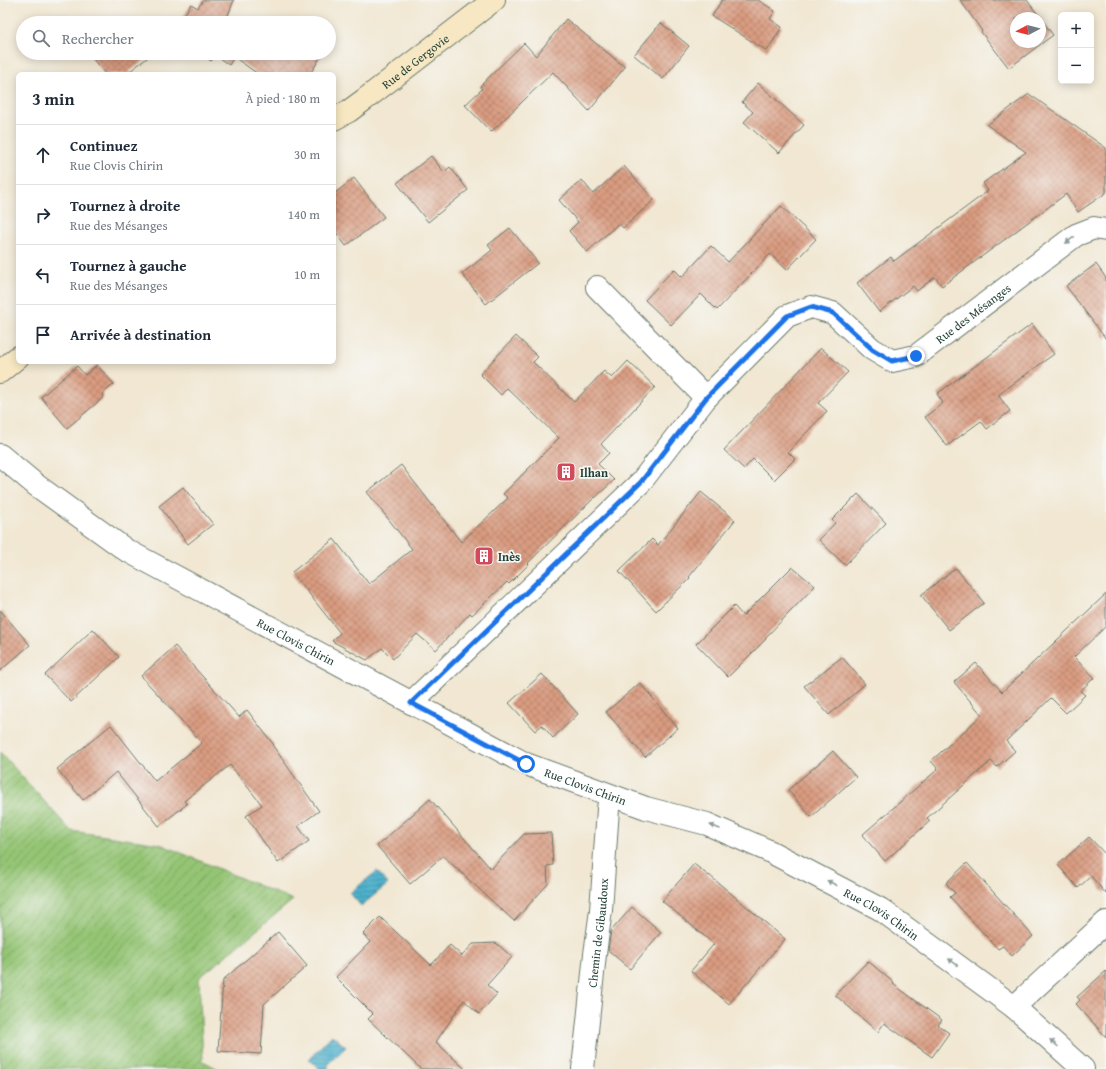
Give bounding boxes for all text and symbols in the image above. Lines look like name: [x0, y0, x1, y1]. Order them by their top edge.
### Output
north arrow: [1010, 12, 1046, 48]
map controls: [1058, 12, 1094, 84]
button: +: [1058, 12, 1094, 48]
search box: [16, 16, 336, 60]
icon: search: [30, 27, 52, 49]
text: Rechercher: [62, 28, 134, 49]
street label: Rue de Gergovie: [378, 29, 453, 92]
button: −: [1058, 48, 1094, 84]
text: 3 min: [32, 86, 74, 111]
text: À pied · 180 m: [245, 89, 320, 108]
text: Continuez: [70, 135, 138, 156]
icon: ahead: [32, 144, 54, 166]
text: 30 m: [294, 145, 320, 164]
text: Rue Clovis Chirin: [70, 156, 163, 175]
text: Tournez à droite: [70, 195, 180, 216]
icon: right: [32, 204, 54, 226]
text: 140 m: [288, 205, 320, 224]
text: Rue des Mésanges: [70, 216, 168, 235]
one-way arrow: [1065, 236, 1076, 244]
text: Tournez à gauche: [70, 255, 187, 276]
icon: left: [32, 264, 54, 286]
text: 10 m: [294, 265, 320, 284]
text: Rue des Mésanges: [70, 276, 168, 295]
street label: Rue des Mésanges: [932, 279, 1014, 347]
icon: arrive: [32, 324, 54, 346]
text: Arrivée à destination: [70, 324, 211, 345]
route end: [907, 347, 925, 365]
building icon: Ilhan: [555, 461, 577, 483]
place label: Ilhan: [580, 464, 608, 481]
building icon: Inès: [473, 545, 495, 567]
place label: Inès: [498, 548, 520, 565]
street label: Rue Clovis Chirin: [254, 613, 338, 669]
route start: [517, 755, 535, 773]
street label: Rue Clovis Chirin: [542, 763, 629, 809]
one-way arrow: [708, 824, 720, 830]
street label: Chemin de Gibaudoux: [583, 877, 612, 988]
one-way arrow: [826, 880, 838, 887]
street label: Rue Clovis Chirin: [841, 883, 923, 944]
one-way arrow: [947, 957, 958, 966]
one-way arrow: [1049, 1038, 1059, 1047]

